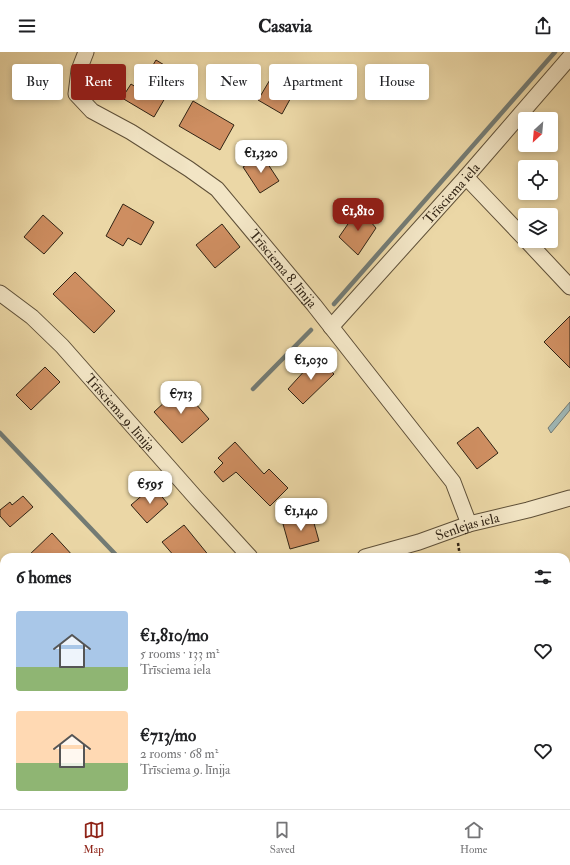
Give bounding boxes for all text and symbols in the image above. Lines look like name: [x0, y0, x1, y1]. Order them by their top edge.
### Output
icon: menu: [16, 15, 38, 37]
text: Casavia: [258, 15, 312, 38]
icon: share: [532, 15, 554, 37]
chip: Buy: [12, 64, 63, 100]
chip: Rent: [71, 64, 126, 100]
chip: Filters: [134, 64, 198, 100]
chip: New: [206, 64, 261, 100]
chip: Apartment: [269, 64, 357, 100]
chip: House: [365, 64, 429, 100]
north arrow: [518, 112, 558, 152]
map controls: [518, 112, 558, 248]
pin: €1,320: [228, 140, 294, 174]
text: €1,320: [244, 145, 278, 161]
street label: Trīsciema iela: [420, 159, 484, 228]
button: locate: [518, 160, 558, 200]
pin: €1,810: [325, 198, 391, 232]
text: €1,810: [342, 203, 374, 219]
button: layers: [518, 208, 558, 248]
street label: Trīsciema 8. līnija: [245, 226, 321, 312]
pin: €1,030: [278, 347, 344, 381]
text: €1,030: [294, 352, 328, 368]
street label: Trīsciema 9. līnija: [81, 370, 159, 455]
pin: €713: [157, 381, 205, 415]
text: €713: [169, 386, 193, 402]
pin: €595: [126, 471, 174, 505]
text: €595: [137, 476, 163, 492]
pin: €1,140: [268, 498, 334, 532]
text: €1,140: [284, 503, 318, 519]
street label: Senlejas iela: [433, 509, 501, 544]
icon: filters: [532, 566, 554, 588]
text: 6 homes: [16, 567, 71, 588]
text: €1,810/mo: [140, 625, 208, 646]
icon: home: [48, 627, 96, 675]
icon: heart: [532, 640, 554, 662]
text: 5 rooms · 133 m²: [140, 646, 219, 662]
text: Trīsciema iela: [140, 662, 211, 678]
text: €713/mo: [140, 725, 196, 746]
icon: home: [48, 727, 96, 775]
icon: heart: [532, 740, 554, 762]
text: 2 rooms · 68 m²: [140, 746, 218, 762]
text: Trīsciema 9. līnija: [140, 762, 230, 778]
tab: Map: [83, 819, 105, 856]
tab: Saved: [270, 819, 295, 856]
tab: Home: [460, 819, 487, 856]

